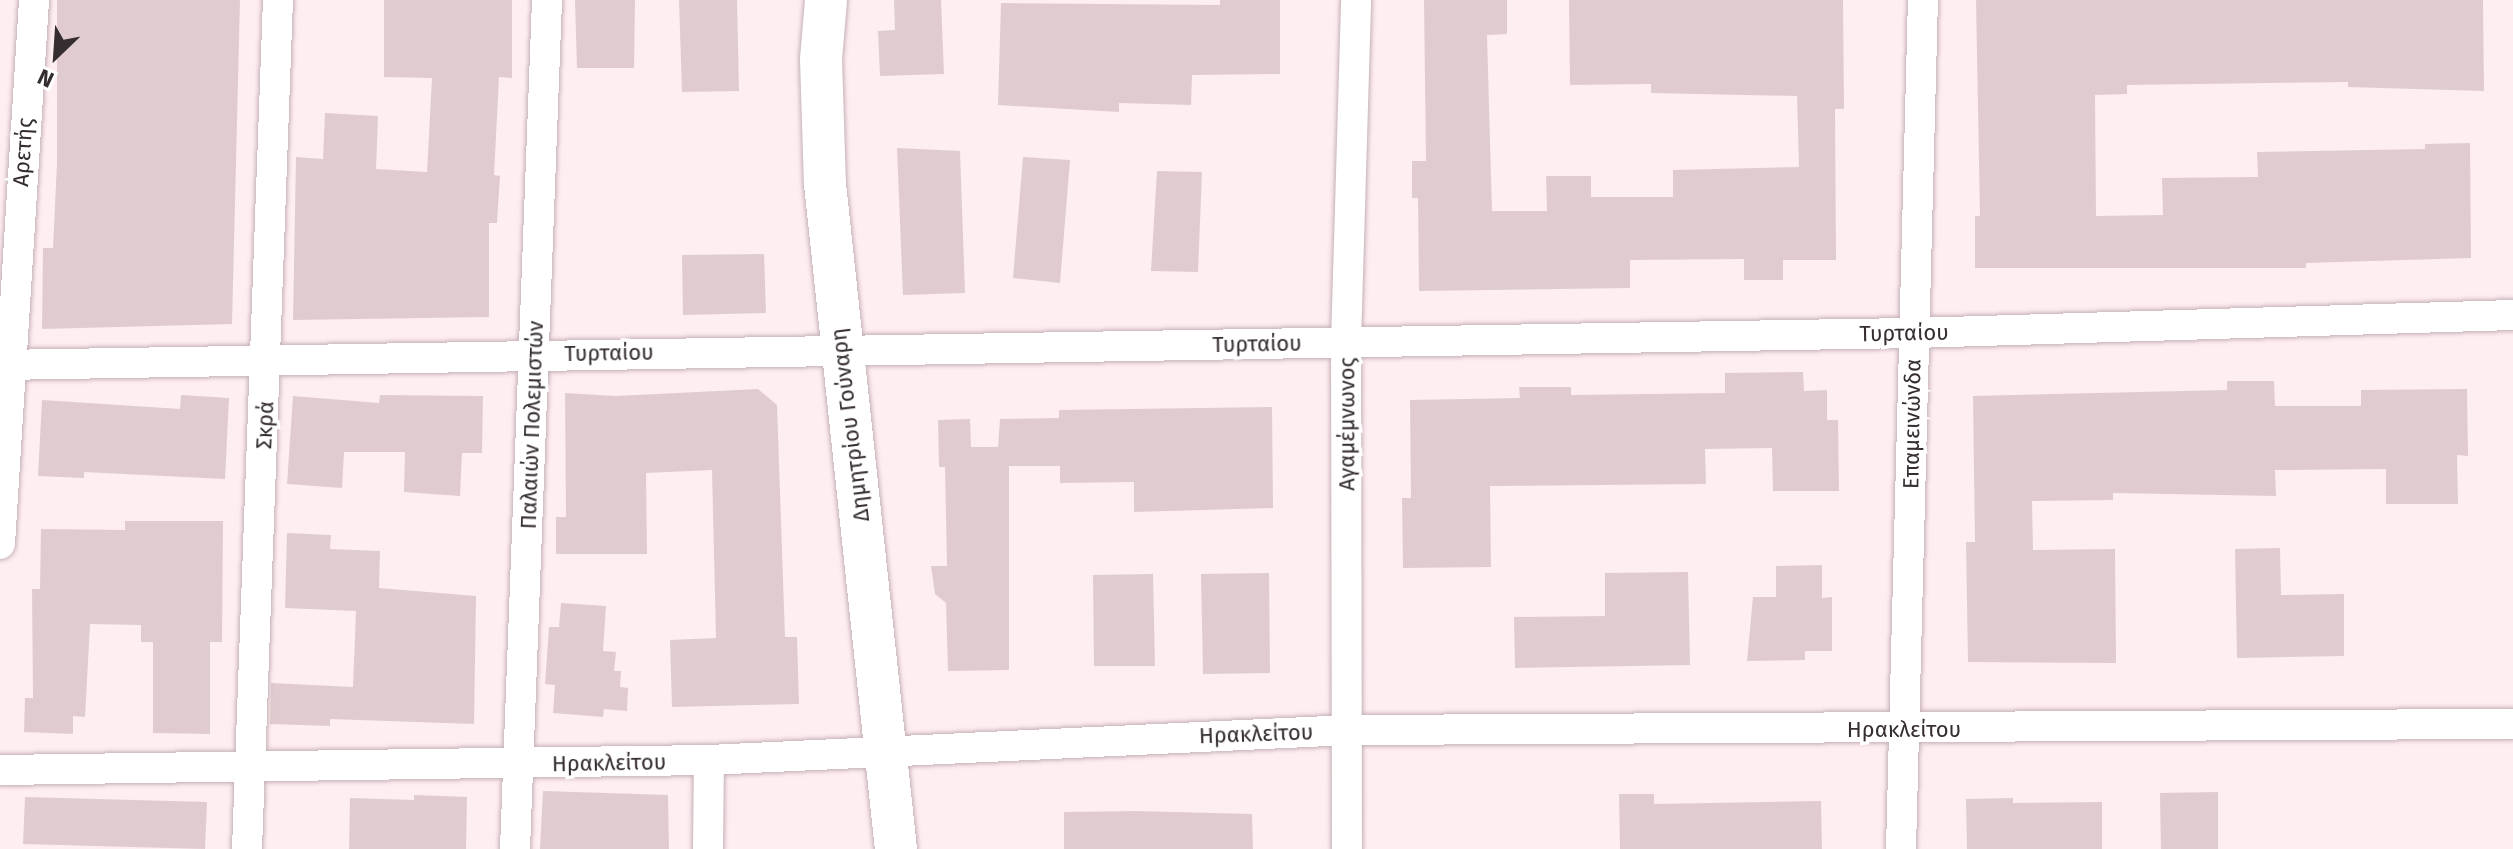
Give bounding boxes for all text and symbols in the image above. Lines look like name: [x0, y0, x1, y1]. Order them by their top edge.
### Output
north arrow: [16, 16, 96, 96]
text: N: [33, 63, 58, 94]
street label: Αρετής: [7, 117, 39, 187]
street label: Τυρταίου: [1859, 319, 1949, 347]
street label: Παλαιών Πολεμιστών: [515, 320, 549, 530]
street label: Δημητρίου Γούναρη: [825, 327, 875, 523]
street label: Τυρταίου: [1212, 330, 1302, 358]
street label: Τυρταίου: [564, 339, 654, 367]
street label: Αγαμέμνωνος: [1334, 357, 1360, 491]
street label: Επαμεινώνδα: [1898, 359, 1926, 489]
street label: Σκρά: [251, 400, 279, 450]
street label: Ηρακλείτου: [1847, 717, 1961, 743]
street label: Ηρακλείτου: [1198, 719, 1314, 749]
street label: Ηρακλείτου: [552, 749, 666, 777]

